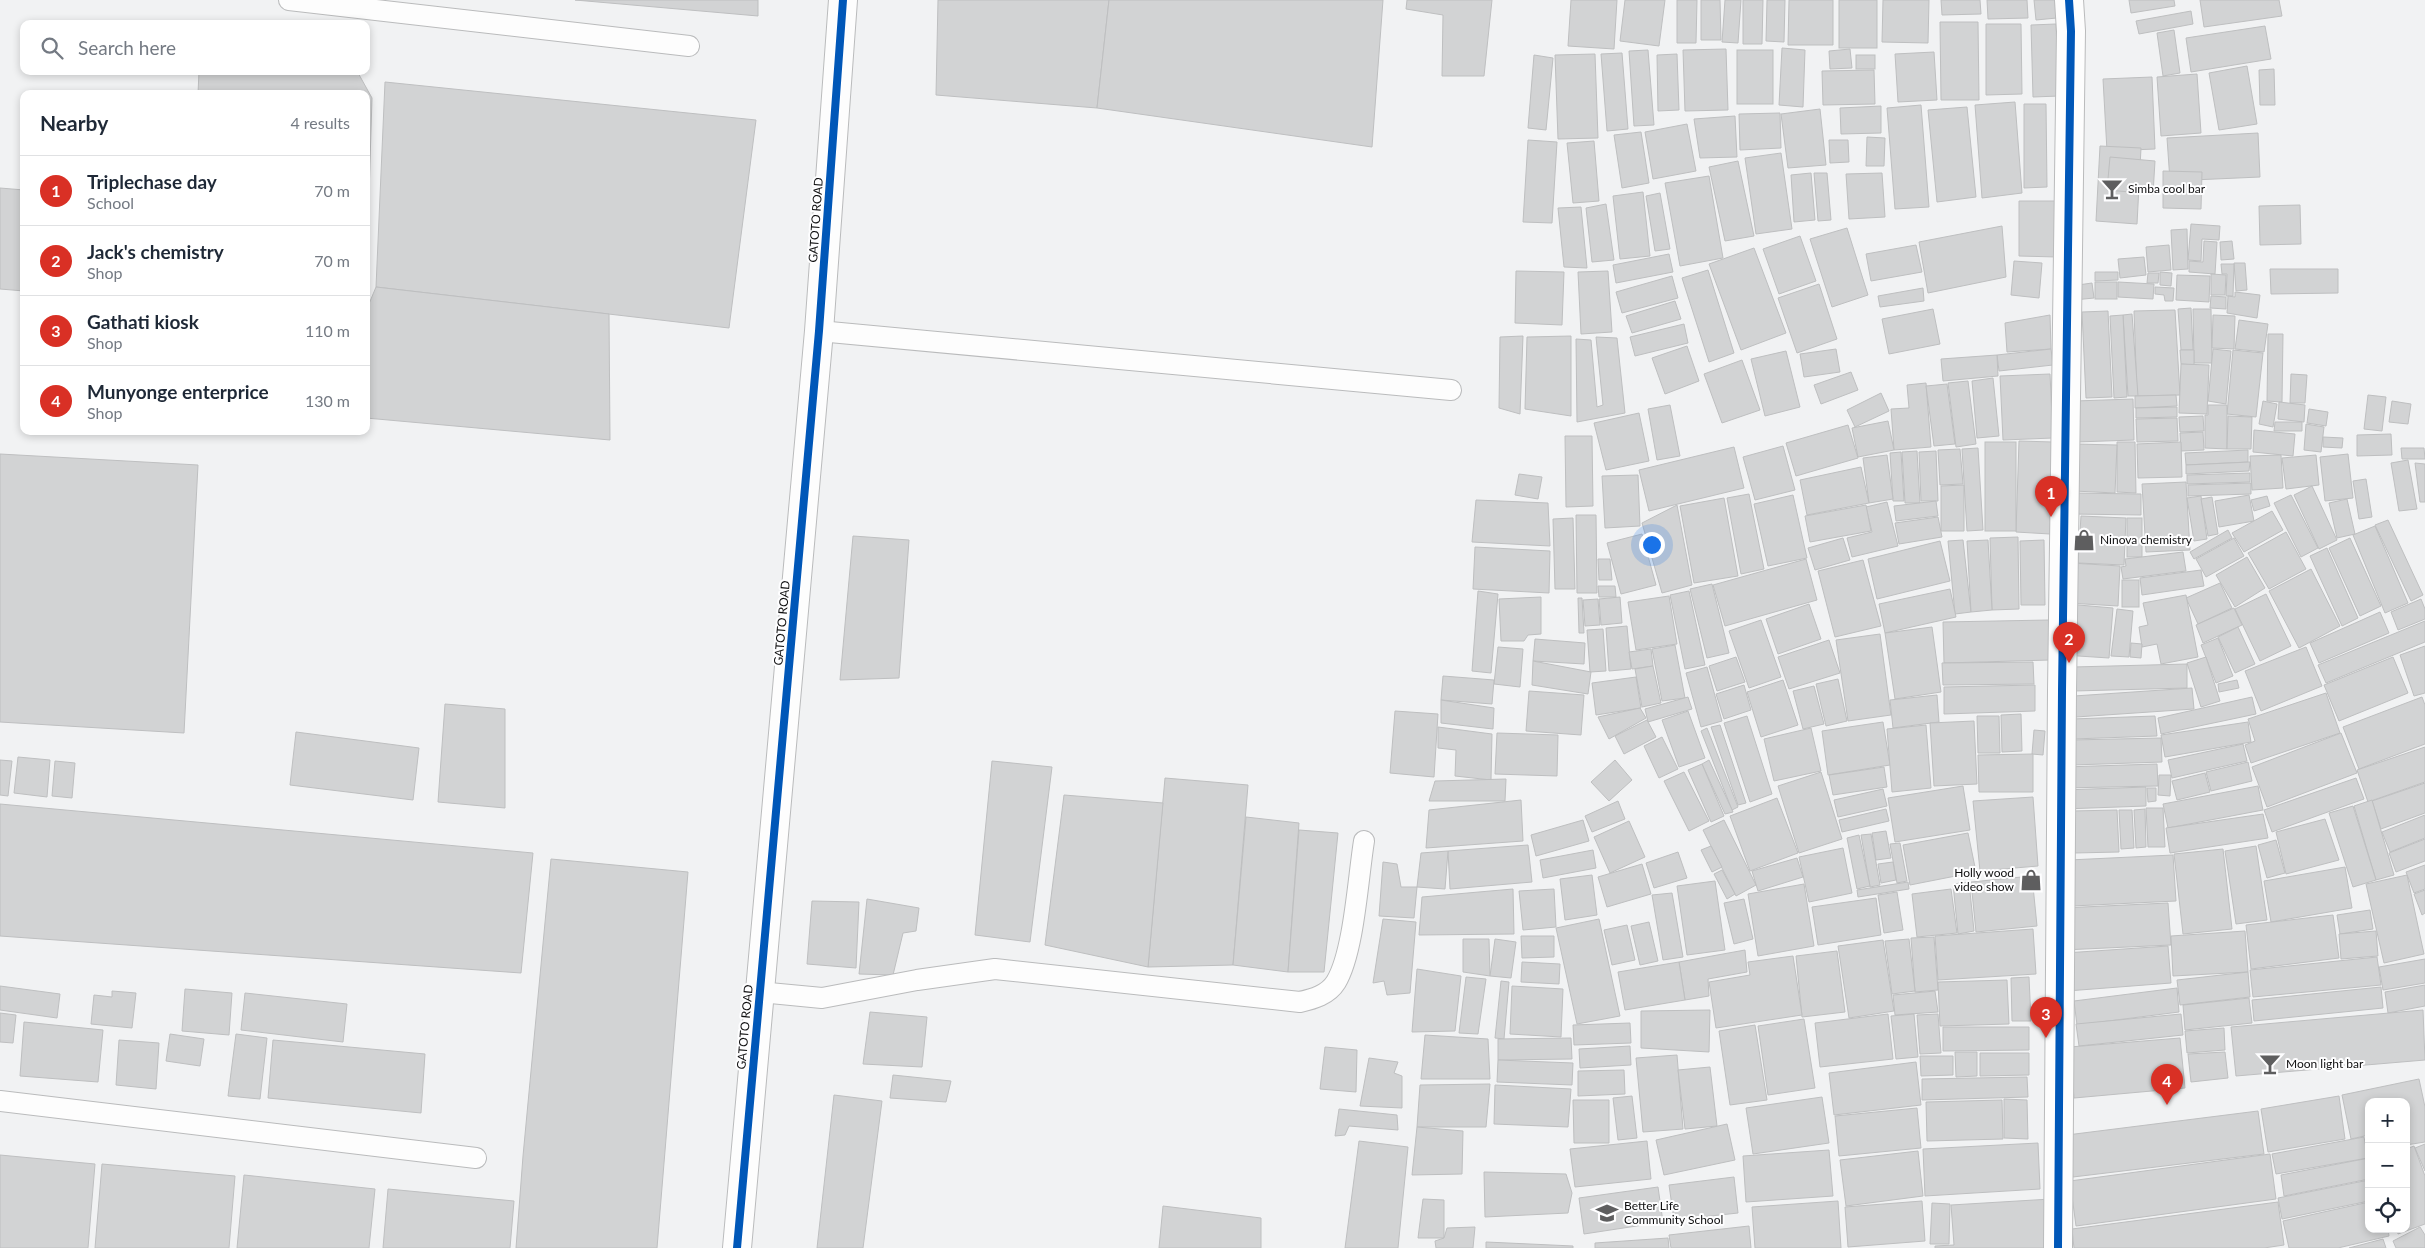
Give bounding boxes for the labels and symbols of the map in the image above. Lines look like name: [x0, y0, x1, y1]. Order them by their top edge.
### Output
bar icon: Simba cool bar: [2099, 176, 2125, 202]
street label: GATOTO ROAD: [805, 177, 826, 263]
place label: Simba cool bar: [2128, 181, 2206, 196]
pin: 1: [2035, 476, 2067, 517]
shop icon: Ninova chemistry: [2071, 527, 2097, 553]
your location: [1639, 532, 1665, 558]
place label: Ninova chemistry: [2100, 532, 2193, 547]
street label: GATOTO ROAD: [770, 580, 793, 666]
pin: 2: [2053, 622, 2085, 663]
place label: Holly wood video show: [1954, 865, 2015, 894]
shop icon: Holly wood video show: [2018, 867, 2044, 893]
street label: GATOTO ROAD: [733, 984, 756, 1070]
pin: 3: [2030, 997, 2062, 1038]
bar icon: Moon light bar: [2257, 1051, 2283, 1077]
place label: Moon light bar: [2286, 1056, 2364, 1071]
pin: 4: [2151, 1064, 2183, 1105]
place label: Better Life Community School: [1624, 1198, 1723, 1227]
school or university icon: Better Life Community School: [1594, 1200, 1620, 1226]

